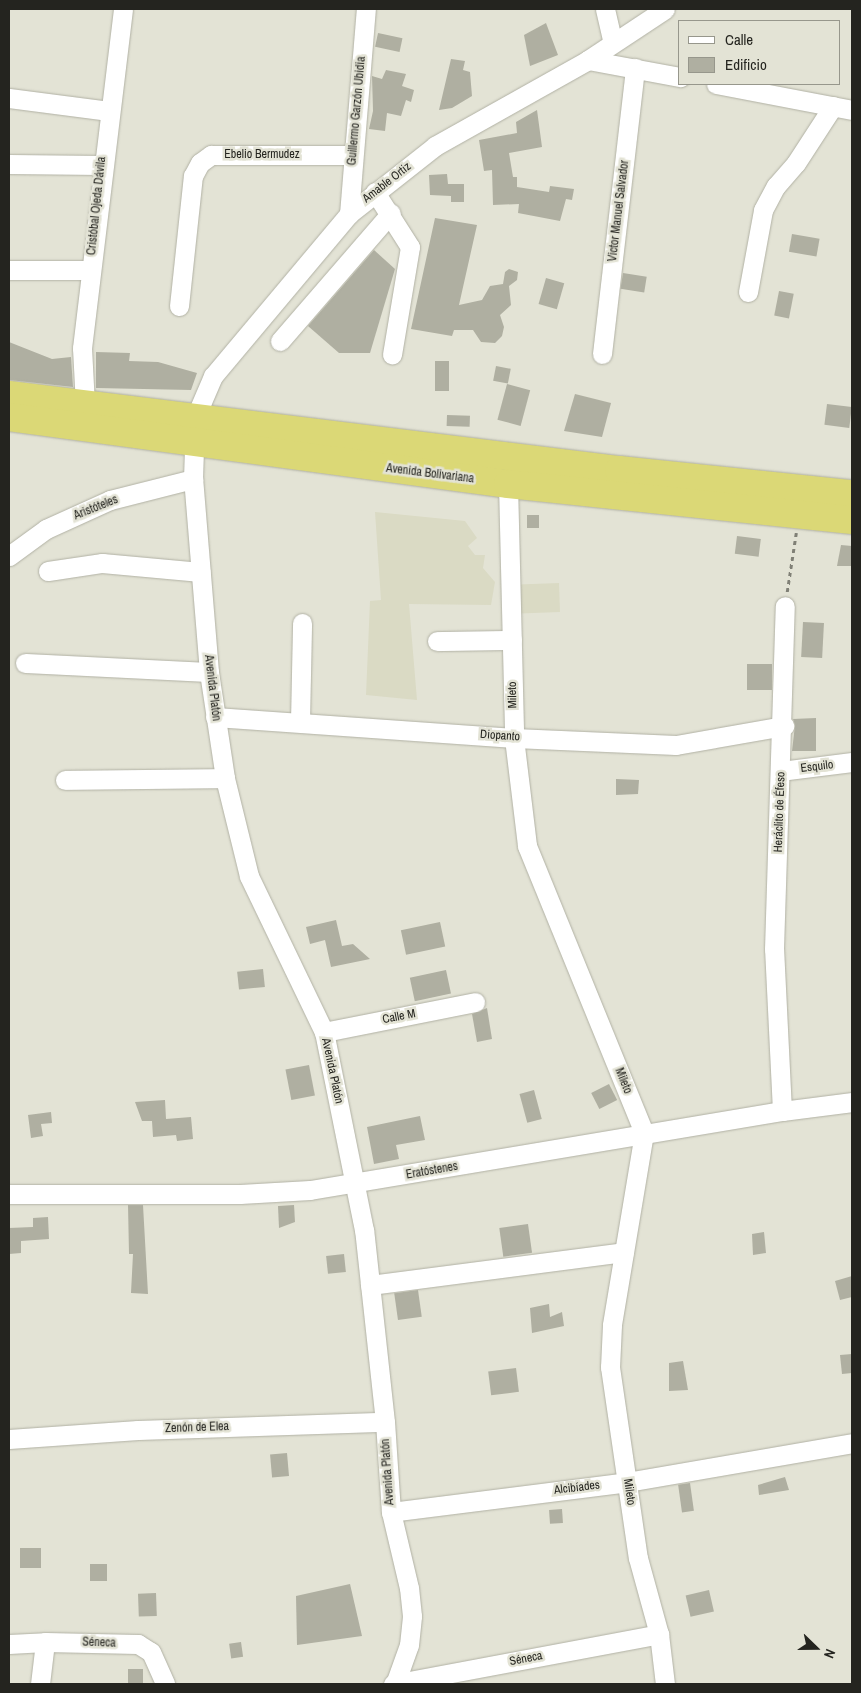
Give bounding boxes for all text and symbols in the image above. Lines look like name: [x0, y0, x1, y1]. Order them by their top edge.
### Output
legend: [678, 20, 841, 85]
text: Calle: [725, 29, 753, 50]
text: Edificio: [725, 54, 767, 75]
street label: Guillermo Garzón Ubidia: [345, 56, 369, 166]
street label: Ebelio Bermudez: [224, 148, 300, 162]
street label: Cristóbal Ojeda Dávila: [85, 156, 109, 256]
street label: Victor Manuel Salvador: [606, 159, 632, 263]
street label: Amable Ortiz: [360, 160, 414, 206]
street label: Avenida Bolivariana: [385, 461, 475, 487]
street label: Aristóteles: [72, 493, 120, 523]
street label: Avenida Platón: [201, 654, 223, 722]
street label: Mileto: [506, 681, 520, 709]
street label: Diopanto: [480, 727, 520, 745]
street label: Esquilo: [800, 758, 834, 776]
street label: Heráclito de Éfeso: [771, 771, 789, 853]
street label: Calle M: [381, 1007, 417, 1027]
street label: Avenida Platón: [318, 1037, 346, 1105]
street label: Mileto: [611, 1066, 635, 1096]
street label: Eratóstenes: [405, 1159, 459, 1183]
street label: Zenón de Elea: [165, 1420, 229, 1436]
street label: Avenida Platón: [378, 1438, 398, 1506]
street label: Alcibíades: [553, 1478, 601, 1498]
street label: Mileto: [620, 1478, 638, 1506]
north arrow: [791, 1623, 841, 1673]
street label: Séneca: [82, 1635, 116, 1651]
text: N: [820, 1646, 840, 1661]
street label: Séneca: [508, 1649, 544, 1669]

